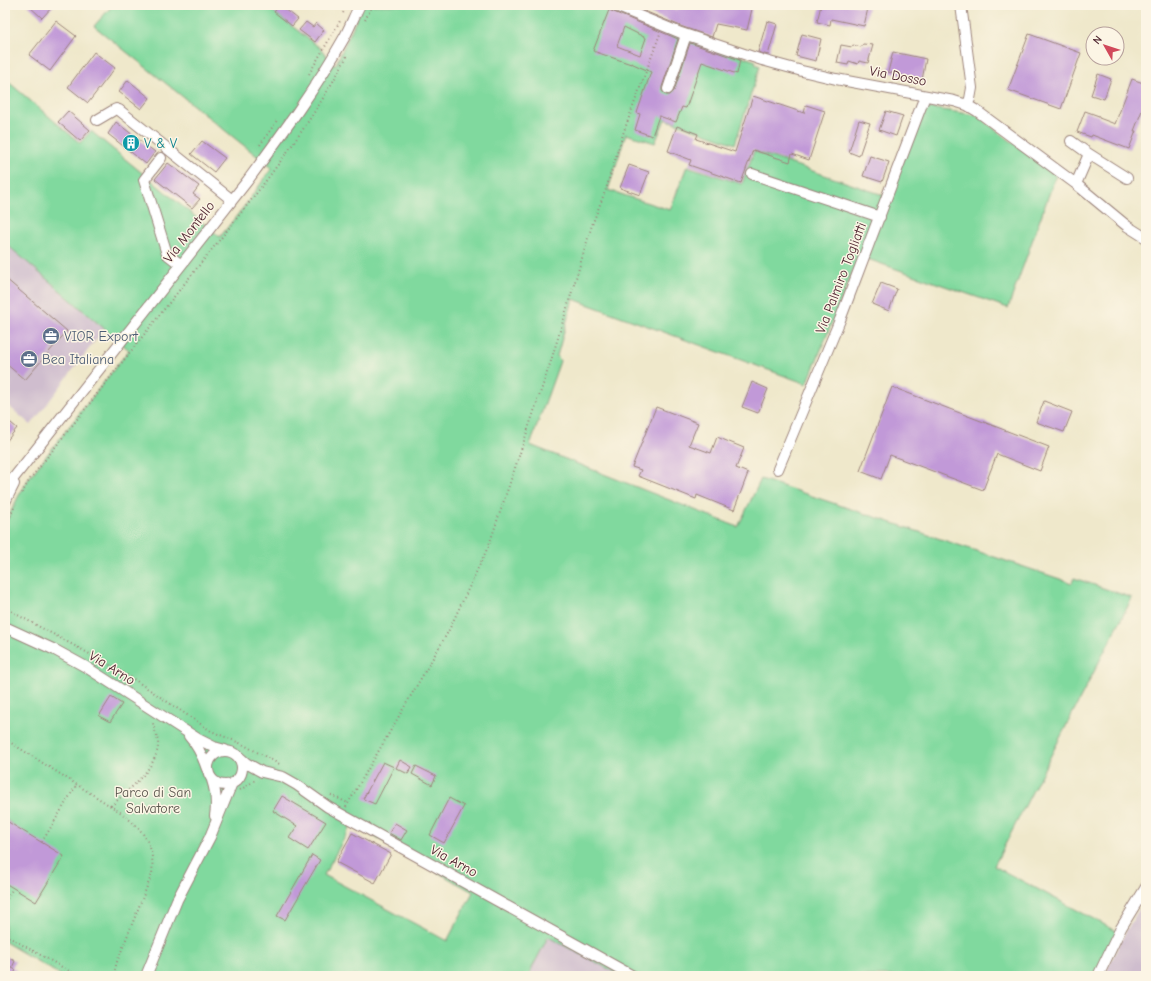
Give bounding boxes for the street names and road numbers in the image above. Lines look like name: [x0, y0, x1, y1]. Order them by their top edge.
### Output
street label: Via Dosso: [868, 62, 928, 90]
street label: Via Montello: [160, 198, 218, 266]
street label: Via Palmiro Togliatti: [812, 220, 870, 336]
street label: Via Arno: [86, 647, 138, 689]
street label: Via Arno: [427, 841, 481, 881]

